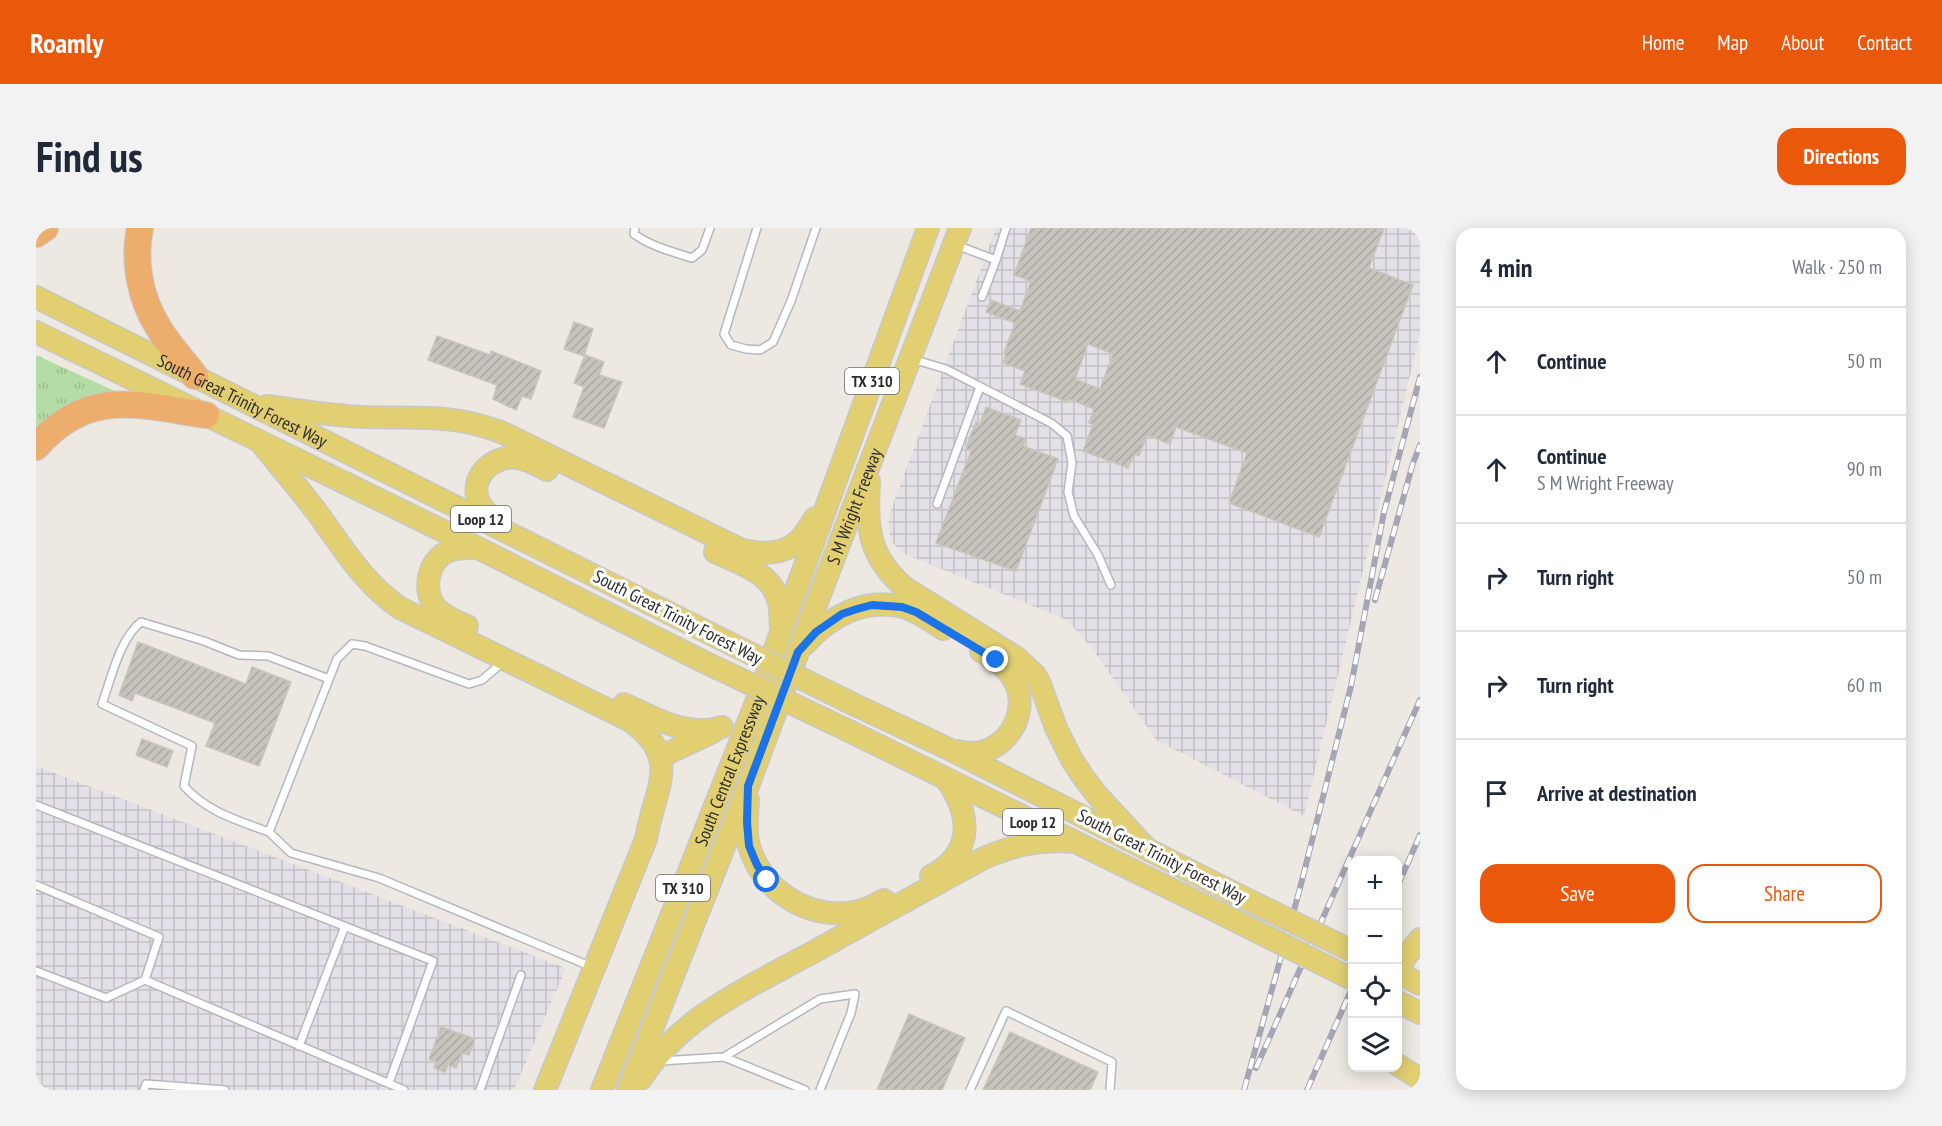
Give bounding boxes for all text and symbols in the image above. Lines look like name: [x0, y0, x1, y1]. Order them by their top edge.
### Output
text: Roamly: [30, 24, 104, 61]
text: Home: [1642, 29, 1684, 56]
text: Map: [1717, 29, 1748, 56]
text: About: [1781, 29, 1824, 56]
text: Contact: [1857, 29, 1912, 56]
button: Directions: [1777, 128, 1906, 185]
text: Find us: [36, 129, 143, 184]
text: 4 min: [1480, 251, 1533, 284]
text: Walk · 250 m: [1792, 254, 1882, 280]
icon: ahead: [1480, 345, 1513, 378]
text: Continue: [1537, 347, 1607, 375]
street label: South Great Trinity Forest Way: [154, 348, 331, 452]
text: 50 m: [1847, 348, 1882, 374]
road number: TX 310: [845, 368, 899, 394]
text: Continue: [1537, 442, 1607, 470]
street label: S M Wright Freeway: [821, 444, 886, 568]
icon: ahead: [1480, 453, 1513, 486]
text: 90 m: [1847, 456, 1882, 482]
text: S M Wright Freeway: [1537, 470, 1673, 496]
road number: Loop 12: [451, 506, 511, 532]
icon: right: [1480, 561, 1513, 594]
text: Turn right: [1537, 563, 1614, 591]
street label: South Great Trinity Forest Way: [590, 564, 766, 670]
text: 50 m: [1847, 564, 1882, 590]
route end: [982, 646, 1008, 672]
icon: right: [1480, 669, 1513, 702]
text: Turn right: [1537, 671, 1614, 699]
text: 60 m: [1847, 672, 1882, 698]
street label: South Central Expressway: [689, 691, 769, 849]
icon: arrive: [1480, 777, 1513, 810]
text: Arrive at destination: [1537, 779, 1697, 807]
street label: South Great Trinity Forest Way: [1074, 803, 1250, 909]
road number: Loop 12: [1003, 809, 1063, 835]
map controls: [1348, 856, 1402, 1072]
button: +: [1348, 856, 1402, 910]
button: Save: [1480, 864, 1675, 923]
button: Share: [1687, 864, 1882, 923]
route start: [753, 866, 779, 892]
road number: TX 310: [656, 875, 710, 901]
button: −: [1348, 910, 1402, 964]
button: locate: [1348, 964, 1402, 1018]
button: layers: [1348, 1018, 1402, 1072]

